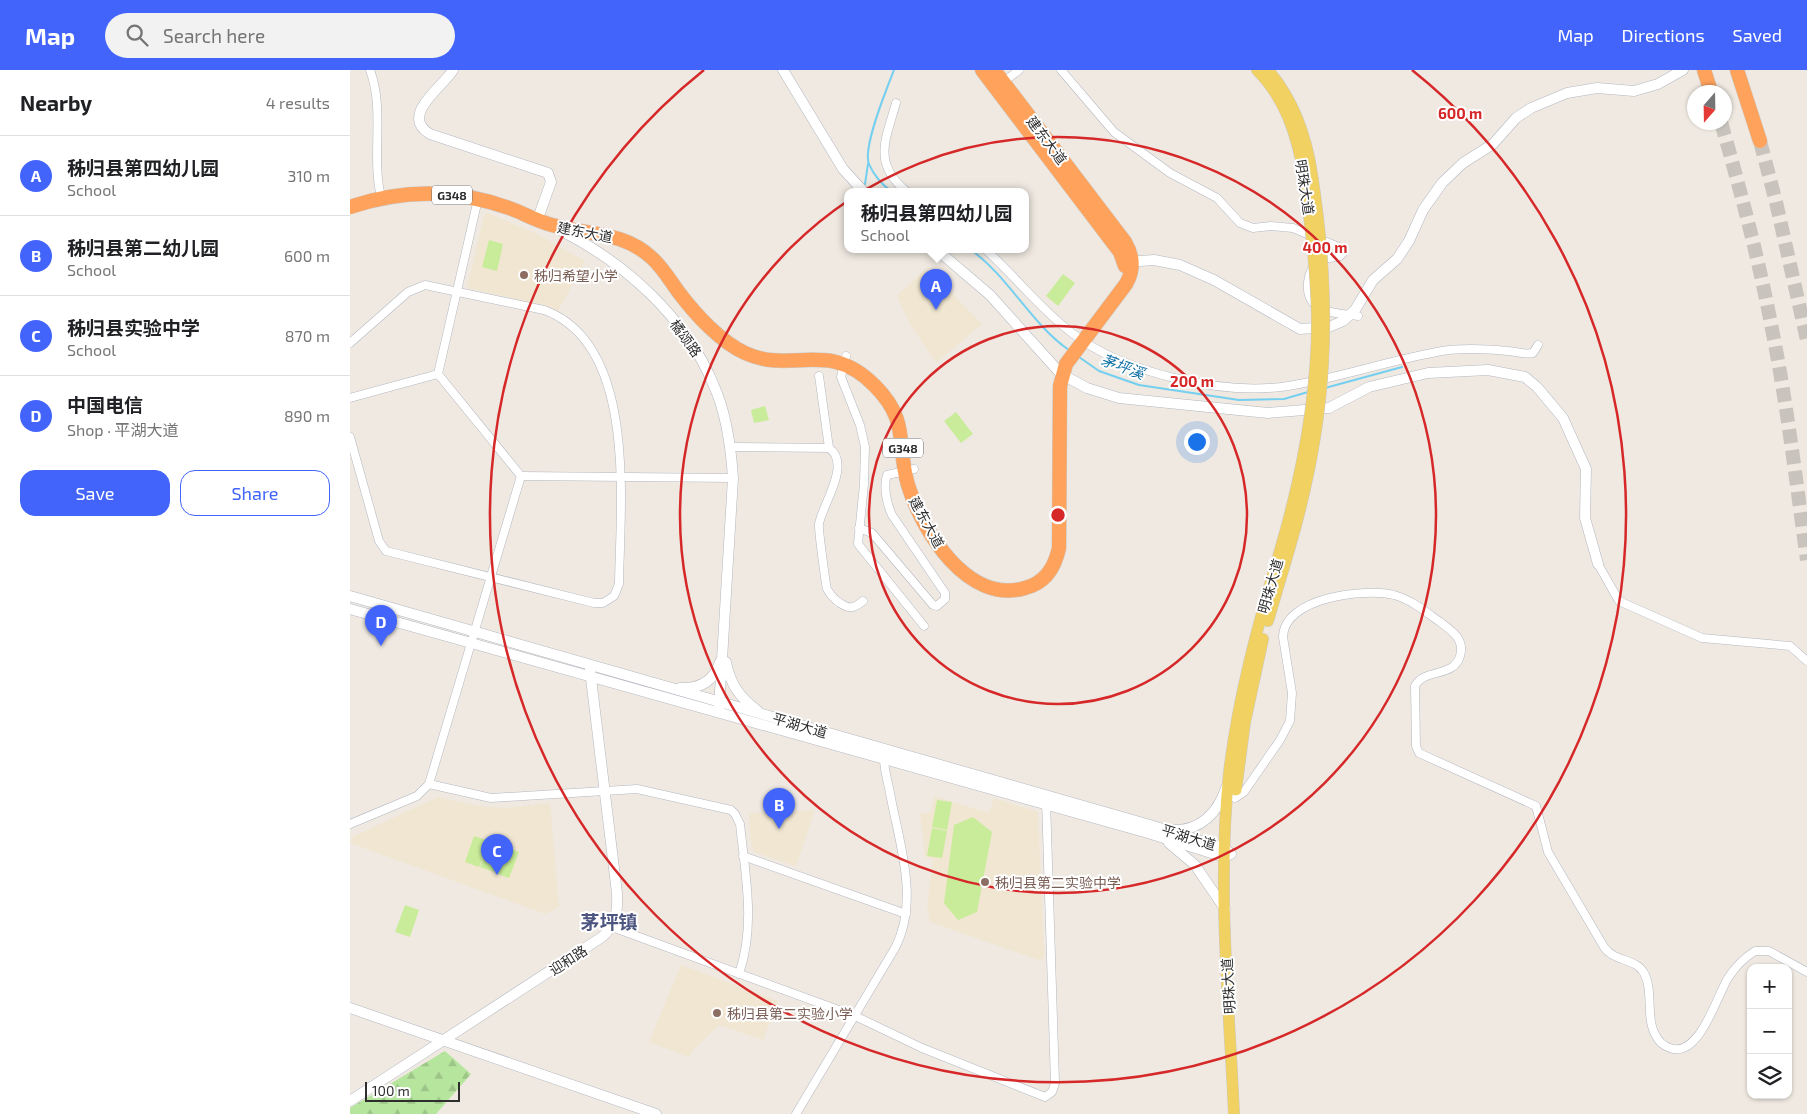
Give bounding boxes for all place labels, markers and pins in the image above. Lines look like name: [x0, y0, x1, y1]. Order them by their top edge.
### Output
place label: 秭归希望小学: [534, 267, 618, 284]
marker: 秭归希望小学: [518, 269, 530, 281]
pin: A: [920, 269, 952, 310]
centre of rings: [1049, 506, 1067, 524]
pin: D: [365, 605, 397, 646]
pin: B: [763, 788, 795, 829]
pin: C: [481, 834, 513, 875]
place label: 秭归县第二实验中学: [995, 874, 1121, 891]
marker: 秭归县第二实验中学: [979, 876, 991, 888]
place label: 秭归县第二实验小学: [727, 1005, 853, 1022]
marker: 秭归县第二实验小学: [711, 1007, 723, 1019]

